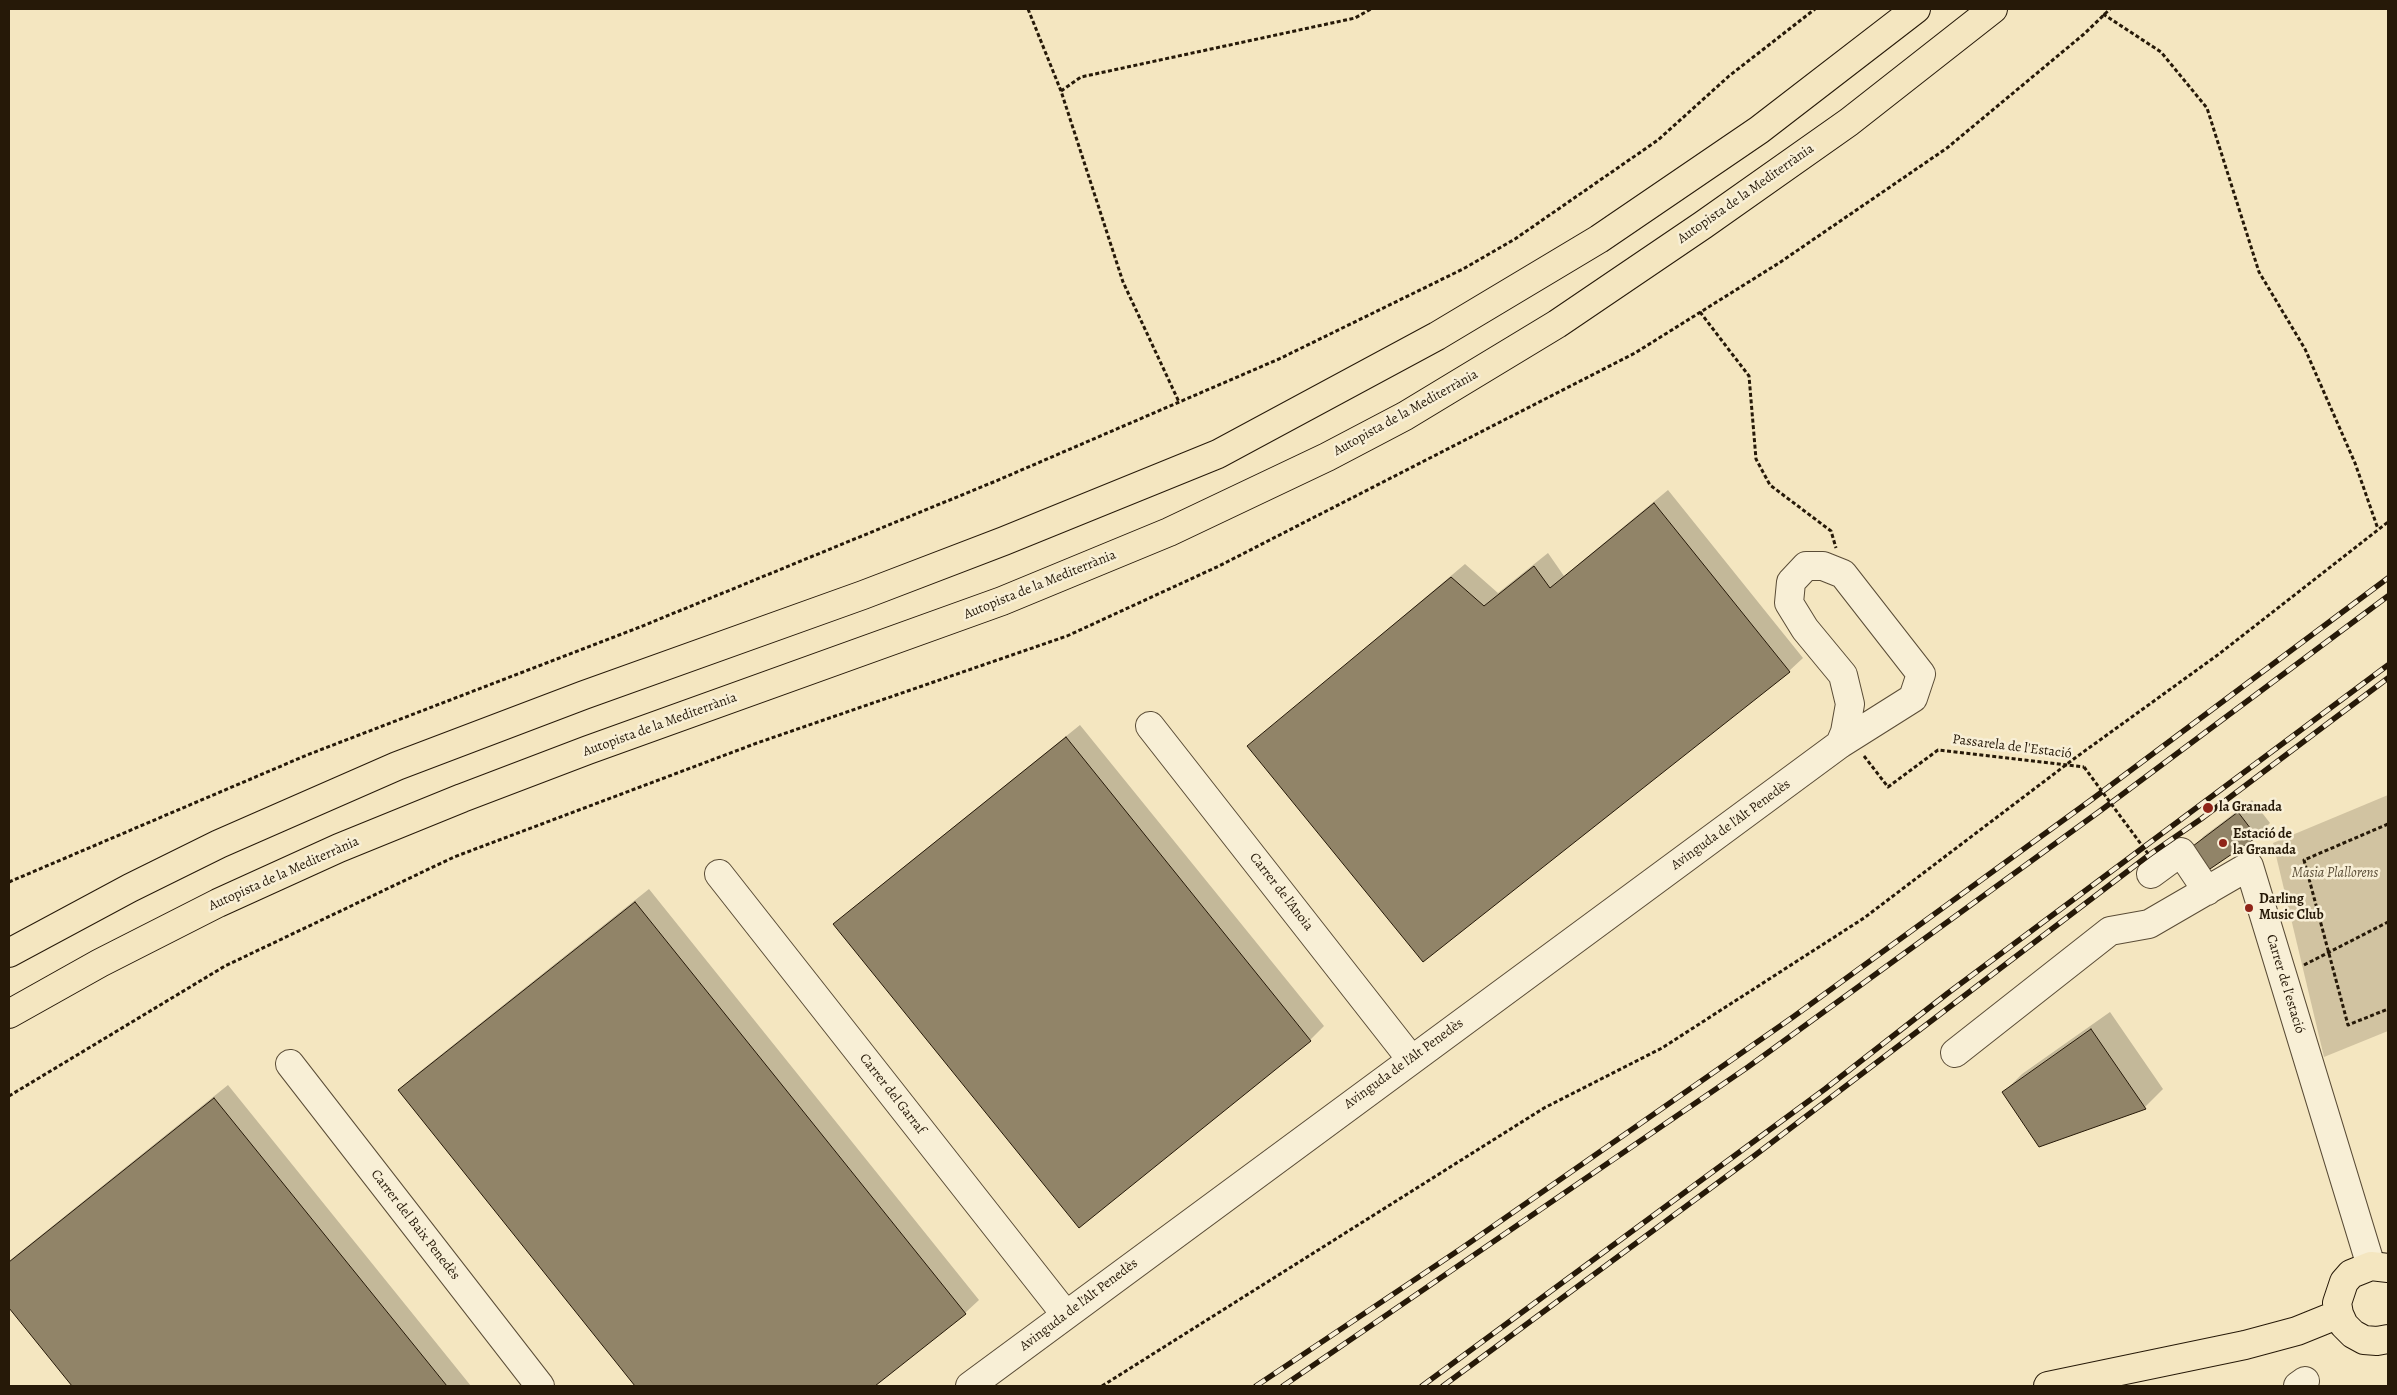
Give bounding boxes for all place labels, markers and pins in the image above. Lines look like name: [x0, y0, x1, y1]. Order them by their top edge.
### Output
place label: la Granada: [2219, 800, 2282, 816]
marker: la Granada: [2201, 801, 2215, 815]
place label: Estació de la Granada: [2233, 827, 2296, 860]
marker: Estació de la Granada: [2217, 837, 2229, 849]
place label: Darling Music Club: [2259, 892, 2324, 924]
marker: Darling Music Club: [2243, 902, 2255, 914]

